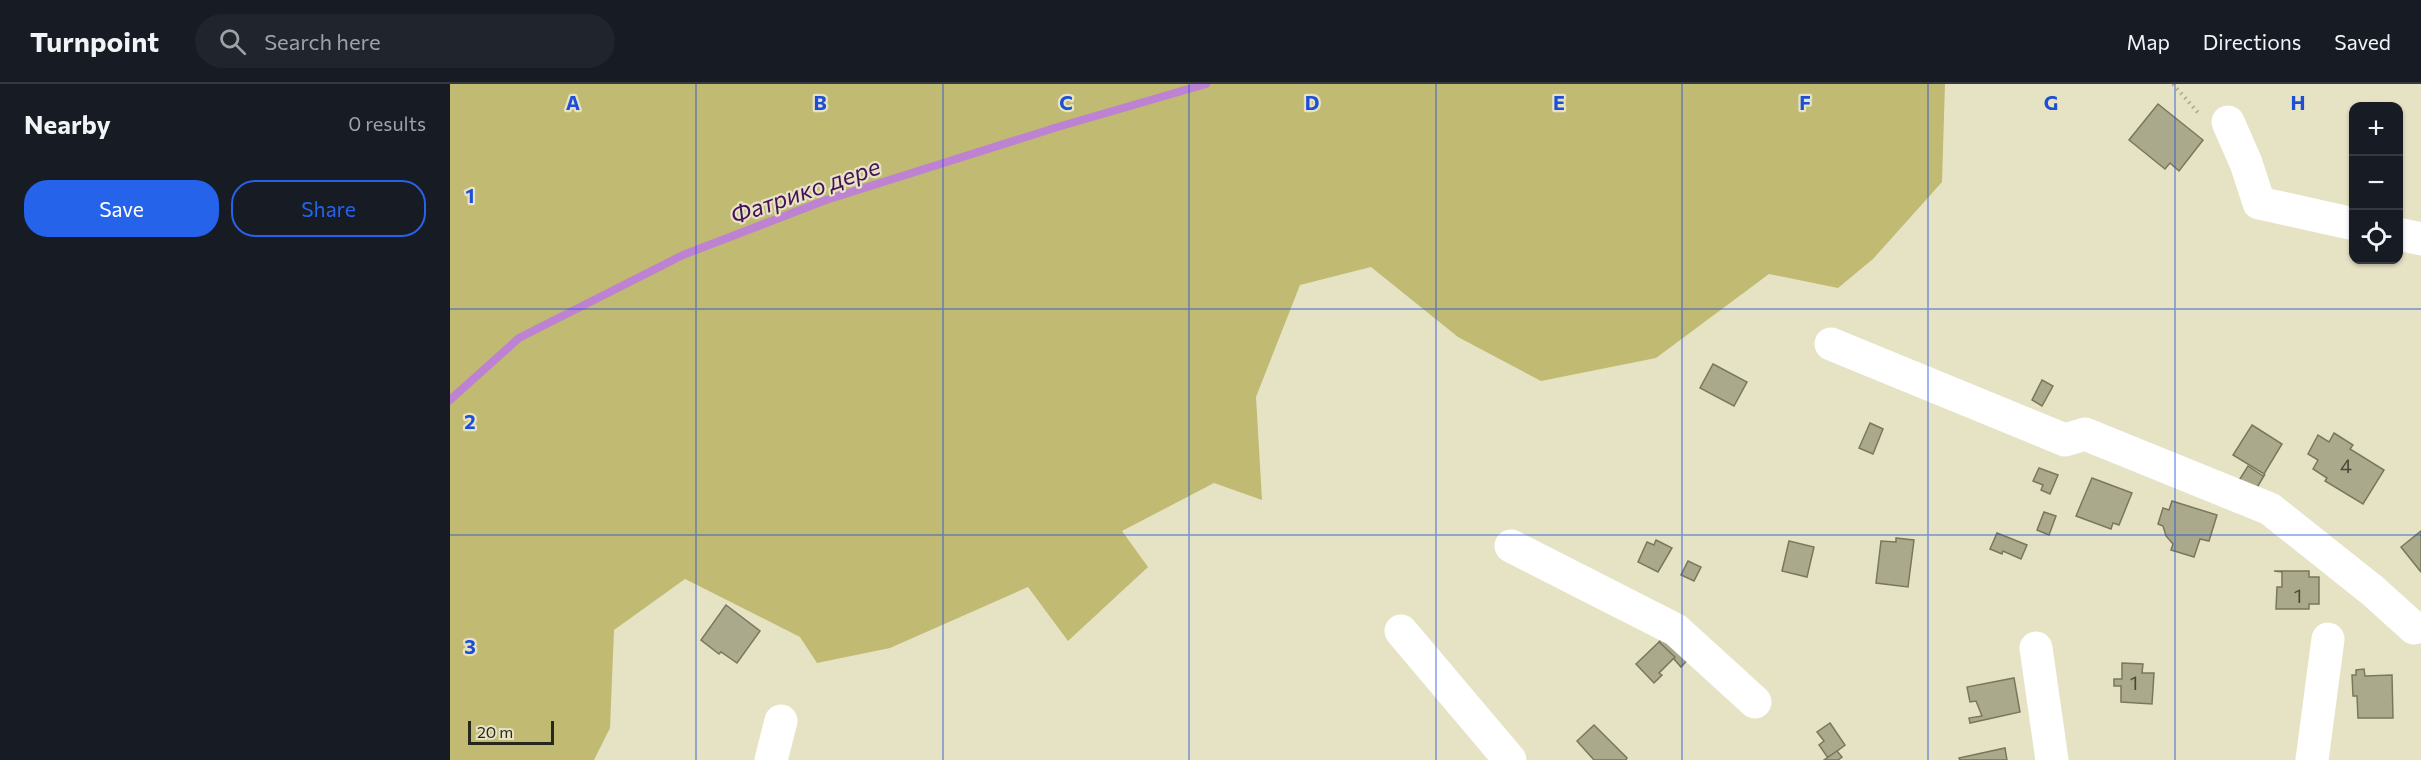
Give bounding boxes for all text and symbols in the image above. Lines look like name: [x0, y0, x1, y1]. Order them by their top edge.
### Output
search box: [195, 14, 615, 68]
text: Turnpoint: [30, 24, 159, 58]
icon: search: [216, 25, 249, 58]
text: Search here: [264, 28, 381, 55]
text: Map: [2127, 29, 2170, 54]
text: Directions: [2203, 29, 2301, 54]
text: Saved: [2334, 29, 2391, 54]
text: A: [566, 90, 580, 114]
text: B: [813, 90, 827, 114]
text: C: [1059, 90, 1073, 114]
text: D: [1305, 90, 1319, 114]
text: E: [1553, 90, 1565, 114]
text: F: [1799, 90, 1811, 114]
text: G: [2044, 90, 2058, 114]
text: H: [2291, 90, 2306, 114]
map controls: [2349, 102, 2403, 264]
button: +: [2349, 102, 2403, 156]
text: Nearby: [24, 108, 111, 139]
text: 0 results: [348, 111, 426, 135]
water label: Фатрико дере: [726, 151, 884, 229]
button: −: [2349, 156, 2403, 210]
button: Save: [24, 180, 219, 237]
button: Share: [231, 180, 426, 237]
text: 1: [465, 183, 475, 207]
button: locate: [2349, 210, 2403, 264]
text: 2: [464, 409, 476, 433]
house number: 4: [2340, 453, 2352, 477]
house number: 1: [2294, 583, 2302, 607]
text: 3: [464, 634, 476, 658]
house number: 1: [2130, 670, 2138, 694]
scale bar: [468, 718, 554, 746]
text: 20 m: [477, 722, 513, 741]

